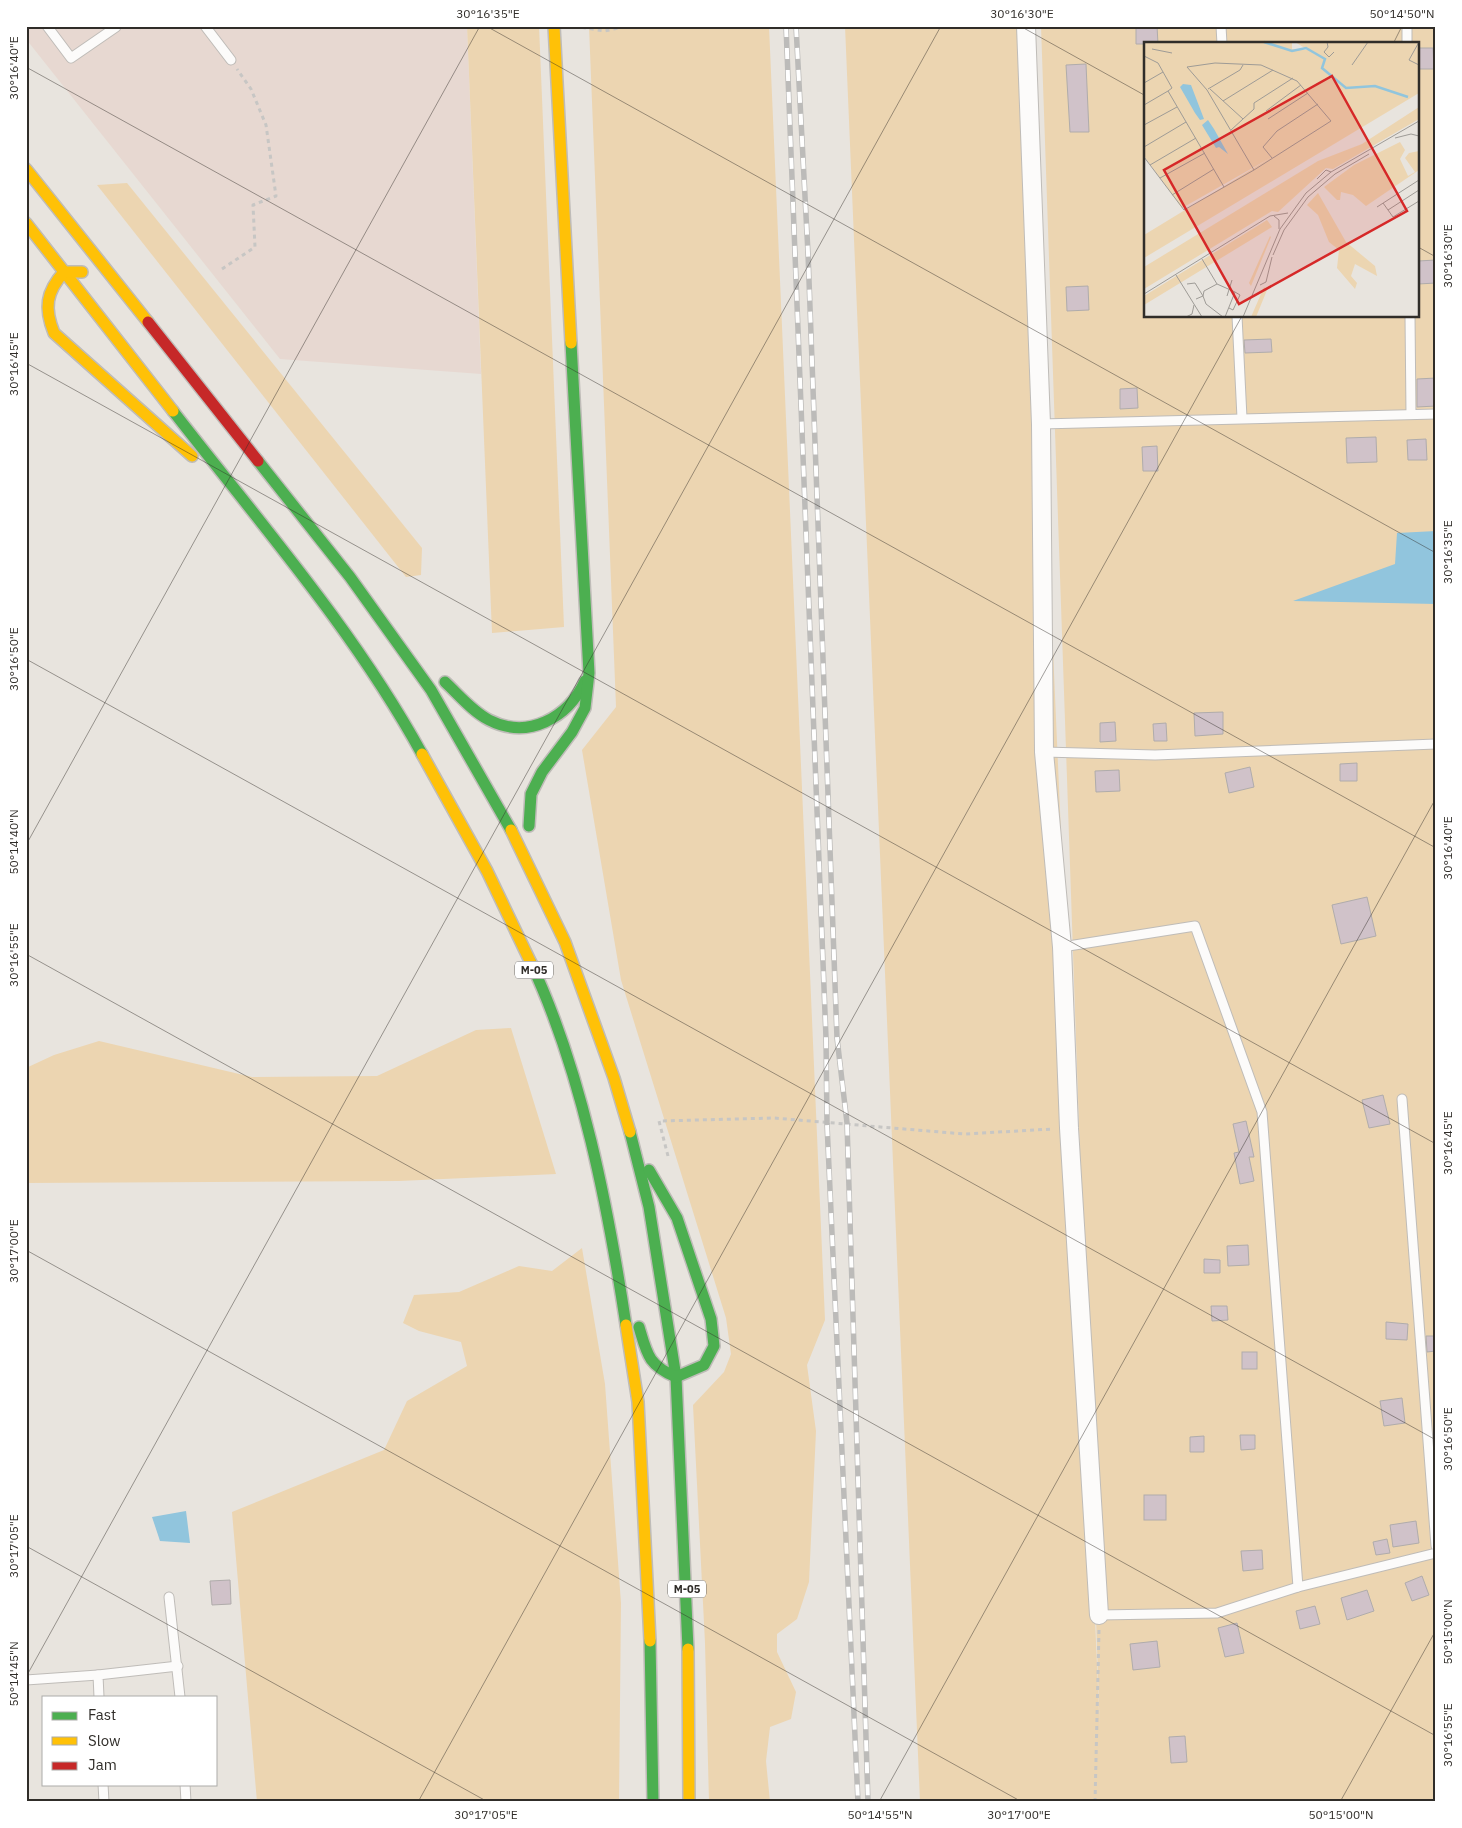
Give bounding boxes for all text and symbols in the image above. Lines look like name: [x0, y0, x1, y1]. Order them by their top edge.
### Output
text: 30°16'35"E: [456, 6, 520, 21]
text: 30°16'30"E: [990, 6, 1054, 21]
text: 50°14'50"N: [1369, 6, 1435, 21]
text: 30°16'40"E: [6, 36, 21, 100]
inset map: [1144, 42, 1420, 318]
text: 30°16'30"E: [1440, 224, 1455, 288]
text: 30°16'45"E: [6, 332, 21, 396]
text: 30°16'35"E: [1440, 520, 1455, 584]
text: 30°16'50"E: [6, 627, 21, 691]
text: 50°14'40"N: [6, 809, 21, 875]
text: 30°16'40"E: [1440, 816, 1455, 880]
text: 30°16'55"E: [6, 923, 21, 987]
road number: М-05: [515, 962, 553, 978]
text: 30°16'45"E: [1440, 1111, 1455, 1175]
text: 30°17'00"E: [6, 1219, 21, 1283]
text: 30°16'50"E: [1440, 1407, 1455, 1471]
text: 30°17'05"E: [6, 1514, 21, 1578]
road number: М-05: [668, 1580, 706, 1598]
text: 50°15'00"N: [1440, 1599, 1455, 1665]
text: 50°14'45"N: [6, 1641, 21, 1707]
legend: [42, 1696, 218, 1786]
text: 30°16'55"E: [1440, 1703, 1455, 1767]
text: Fast: [88, 1705, 116, 1724]
text: Slow: [88, 1731, 121, 1750]
text: Jam: [88, 1755, 117, 1774]
text: 30°17'05"E: [454, 1807, 518, 1822]
text: 50°14'55"N: [847, 1807, 913, 1822]
text: 30°17'00"E: [987, 1807, 1051, 1822]
text: 50°15'00"N: [1308, 1807, 1374, 1822]

